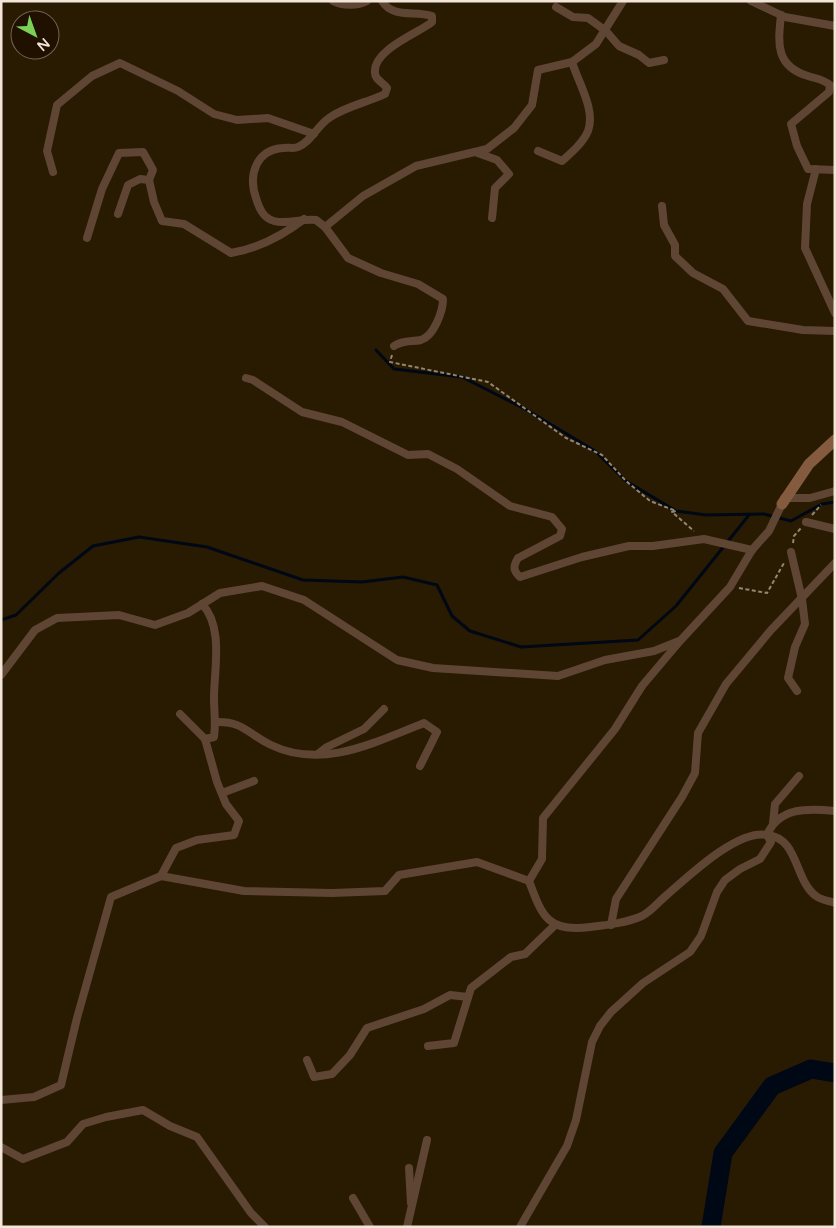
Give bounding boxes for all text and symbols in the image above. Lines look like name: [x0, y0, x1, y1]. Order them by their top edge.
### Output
north arrow: [10, 10, 60, 60]
text: N: [33, 34, 53, 55]

